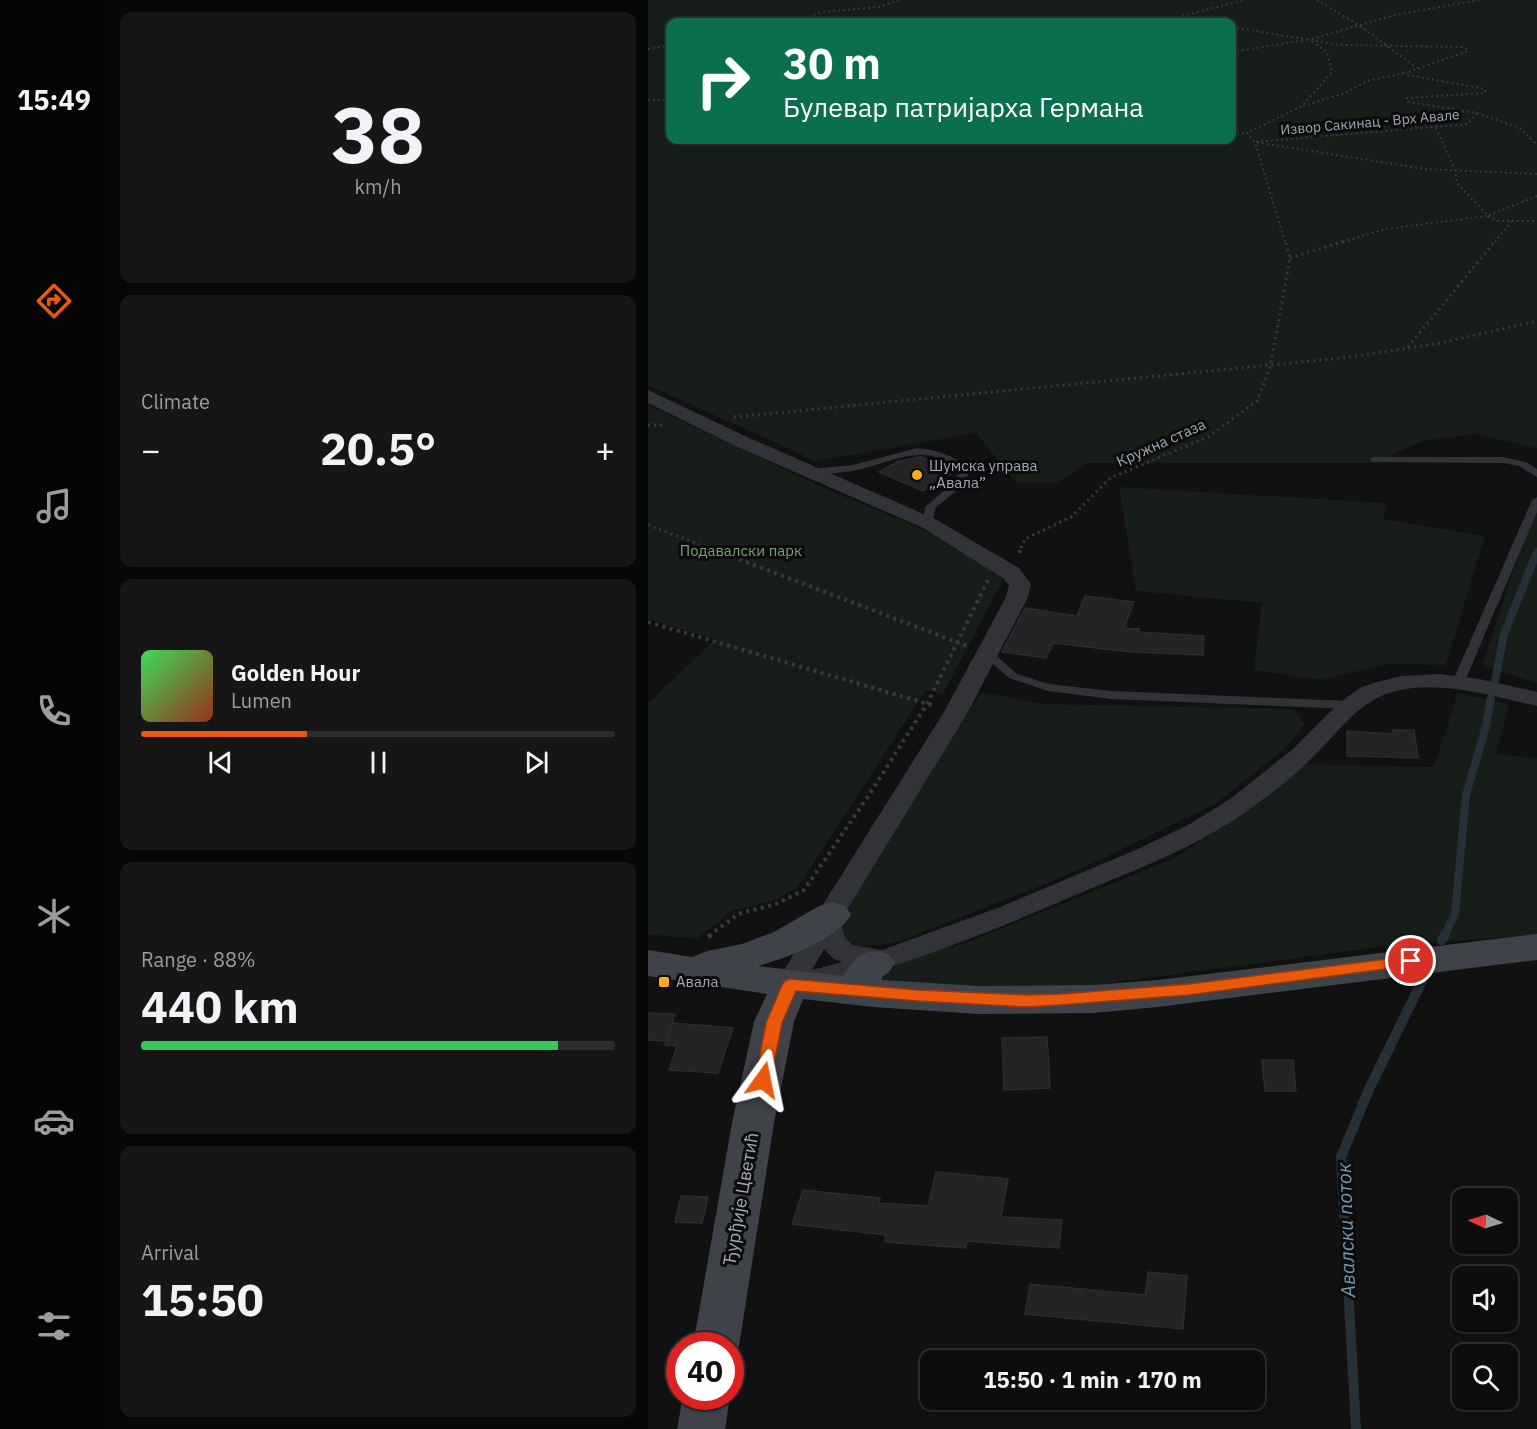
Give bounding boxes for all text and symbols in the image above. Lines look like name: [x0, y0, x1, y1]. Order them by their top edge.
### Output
text: 30 m: [783, 36, 881, 91]
icon: right: [684, 42, 762, 120]
text: 15:49: [17, 82, 91, 117]
text: 38: [331, 83, 425, 184]
text: Булевар патријарха Германа: [783, 89, 1144, 124]
street label: Извор Сакинац - Врх Авале: [1280, 105, 1461, 139]
text: km/h: [354, 173, 402, 200]
icon: directions: [33, 280, 75, 322]
text: Climate: [141, 388, 210, 415]
street label: Кружна стаза: [1113, 414, 1208, 471]
text: 20.5°: [320, 419, 436, 477]
text: −: [141, 428, 161, 471]
text: +: [595, 428, 615, 471]
place label: Шумска управа „Авала”: [929, 456, 1038, 492]
marker: Шумска управа „Авала”: [910, 468, 924, 482]
icon: music: [33, 485, 75, 527]
park label: Подавалски парк: [680, 541, 802, 560]
text: Golden Hour: [231, 658, 360, 687]
text: Lumen: [231, 687, 292, 714]
icon: phone: [33, 690, 75, 732]
icon: previous: [204, 746, 237, 779]
icon: pause: [362, 746, 395, 779]
icon: next: [520, 746, 553, 779]
icon: climate: [33, 895, 75, 937]
pin: [1385, 935, 1436, 986]
icon: arrive: [1394, 944, 1427, 977]
text: Range · 88%: [141, 946, 256, 973]
place label: Авала: [676, 972, 719, 991]
marker: Авала: [657, 975, 671, 989]
text: 440 km: [141, 977, 299, 1035]
position arrow: [731, 1048, 795, 1112]
icon: car: [33, 1100, 75, 1142]
street label: Ђурђије Цветић: [717, 1130, 764, 1267]
water label: Авалски поток: [1330, 1162, 1361, 1299]
north arrow: [1452, 1188, 1518, 1254]
map controls: [1452, 1188, 1518, 1410]
text: Arrival: [141, 1239, 199, 1266]
button: sound: [1452, 1266, 1518, 1332]
text: 15:50: [141, 1270, 264, 1328]
icon: filters: [33, 1305, 75, 1347]
speed limit sign: 40: [666, 1332, 744, 1410]
button: search: [1452, 1344, 1518, 1410]
text: 15:50 · 1 min · 170 m: [983, 1365, 1202, 1394]

